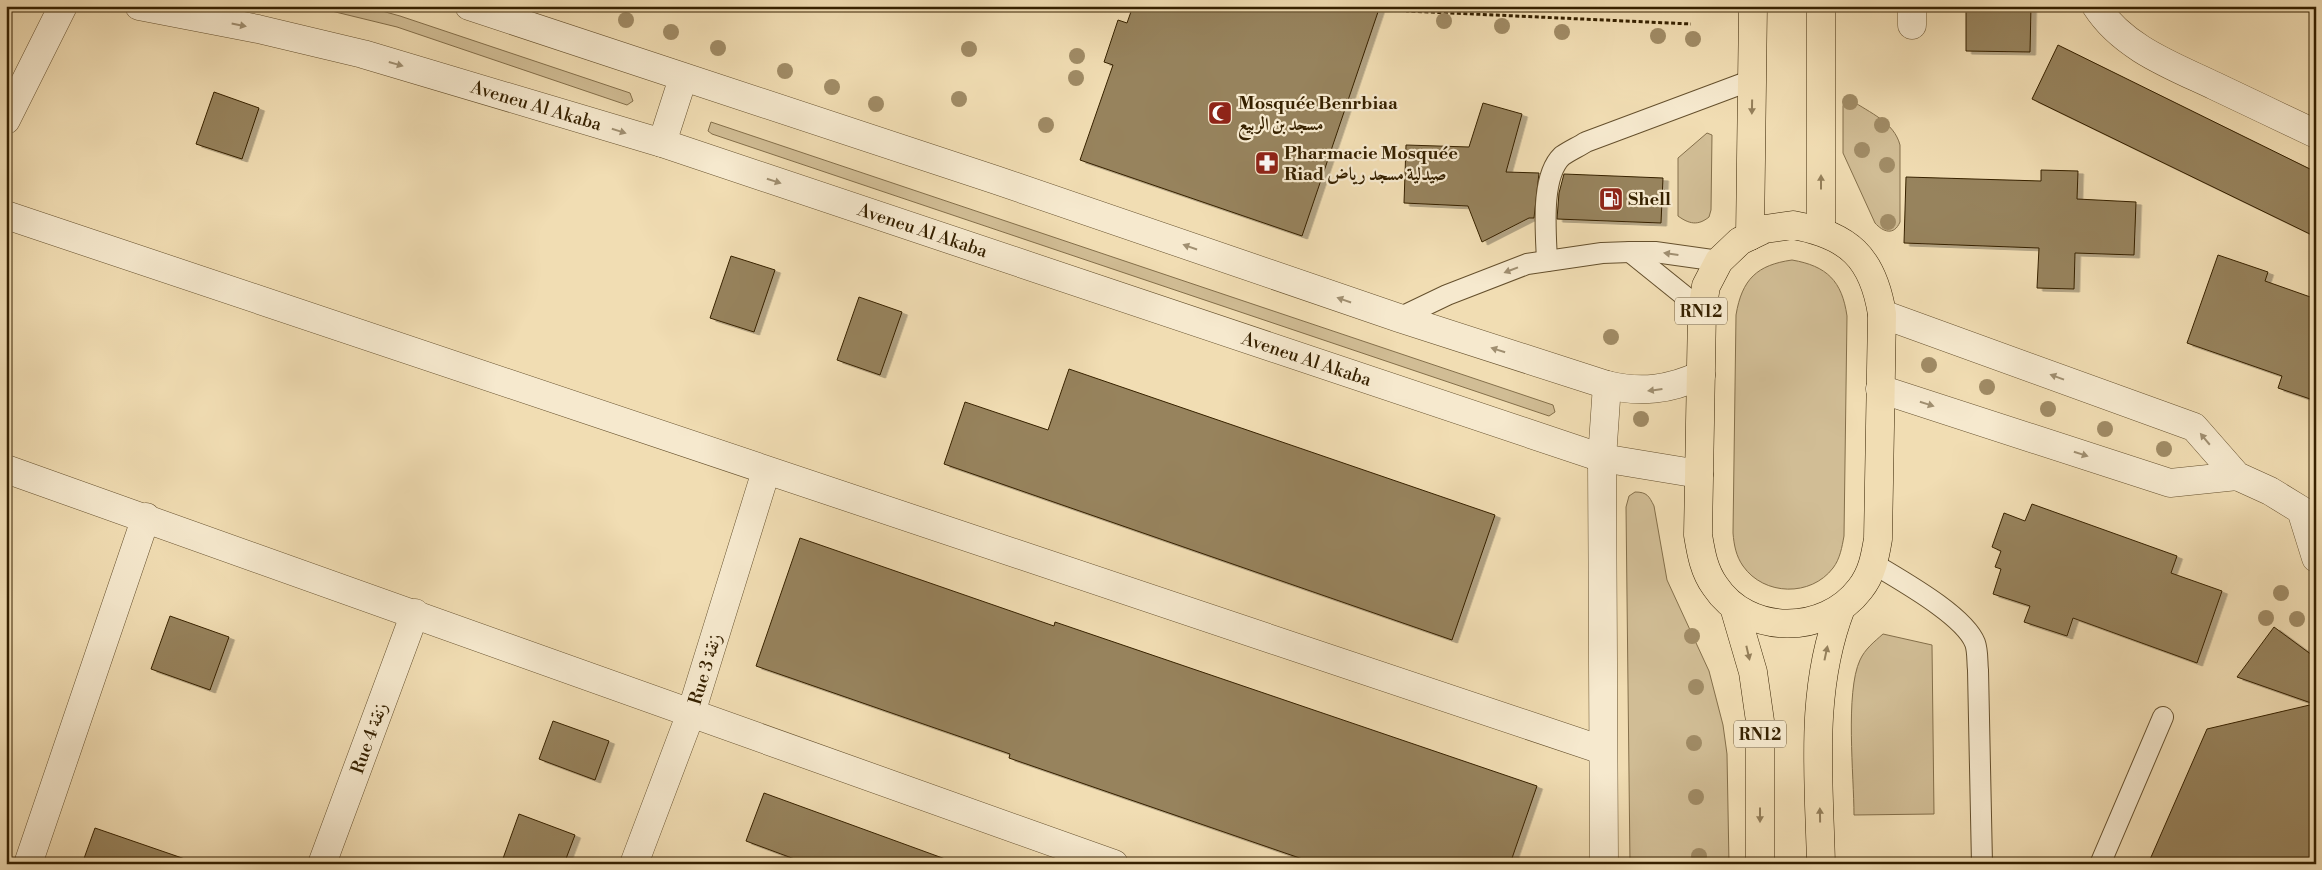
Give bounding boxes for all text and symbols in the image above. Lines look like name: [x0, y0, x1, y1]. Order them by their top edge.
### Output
one-way arrow: [231, 22, 247, 30]
one-way arrow: [389, 61, 404, 69]
street label: Aveneu Al Akaba: [467, 75, 605, 137]
place label: Mosquée Benrbiaa مسجد بن الربيع: [1238, 92, 1398, 141]
mosque icon: Mosquée Benrbiaa مسجد بن الربيع: [1207, 100, 1233, 126]
one-way arrow: [1748, 100, 1756, 116]
one-way arrow: [612, 127, 627, 135]
place label: Pharmacie Mosquée Riad صيدلية مسجد رياض: [1284, 142, 1458, 186]
pharmacy icon: Pharmacie Mosquée Riad صيدلية مسجد رياض: [1254, 150, 1280, 176]
one-way arrow: [1817, 173, 1825, 189]
one-way arrow: [766, 178, 781, 185]
fuel station icon: Shell: [1598, 186, 1624, 212]
place label: Shell: [1628, 188, 1671, 211]
street label: Aveneu Al Akaba: [854, 198, 991, 264]
one-way arrow: [1182, 243, 1197, 251]
one-way arrow: [1663, 250, 1679, 258]
one-way arrow: [1503, 267, 1518, 275]
one-way arrow: [1336, 295, 1351, 303]
road number: RN12: [1675, 298, 1727, 324]
street label: Aveneu Al Akaba: [1238, 327, 1375, 392]
one-way arrow: [1490, 346, 1505, 354]
one-way arrow: [2049, 373, 2064, 381]
one-way arrow: [1646, 386, 1662, 394]
one-way arrow: [1919, 401, 1934, 409]
one-way arrow: [2199, 434, 2211, 446]
one-way arrow: [2074, 451, 2089, 459]
street label: Rue 3 زنقة: [684, 631, 727, 708]
one-way arrow: [1744, 646, 1752, 661]
one-way arrow: [1822, 646, 1830, 661]
street label: Rue 4 زنقة: [346, 699, 393, 777]
road number: RN12: [1734, 721, 1786, 748]
one-way arrow: [1756, 807, 1764, 823]
one-way arrow: [1816, 807, 1824, 823]

